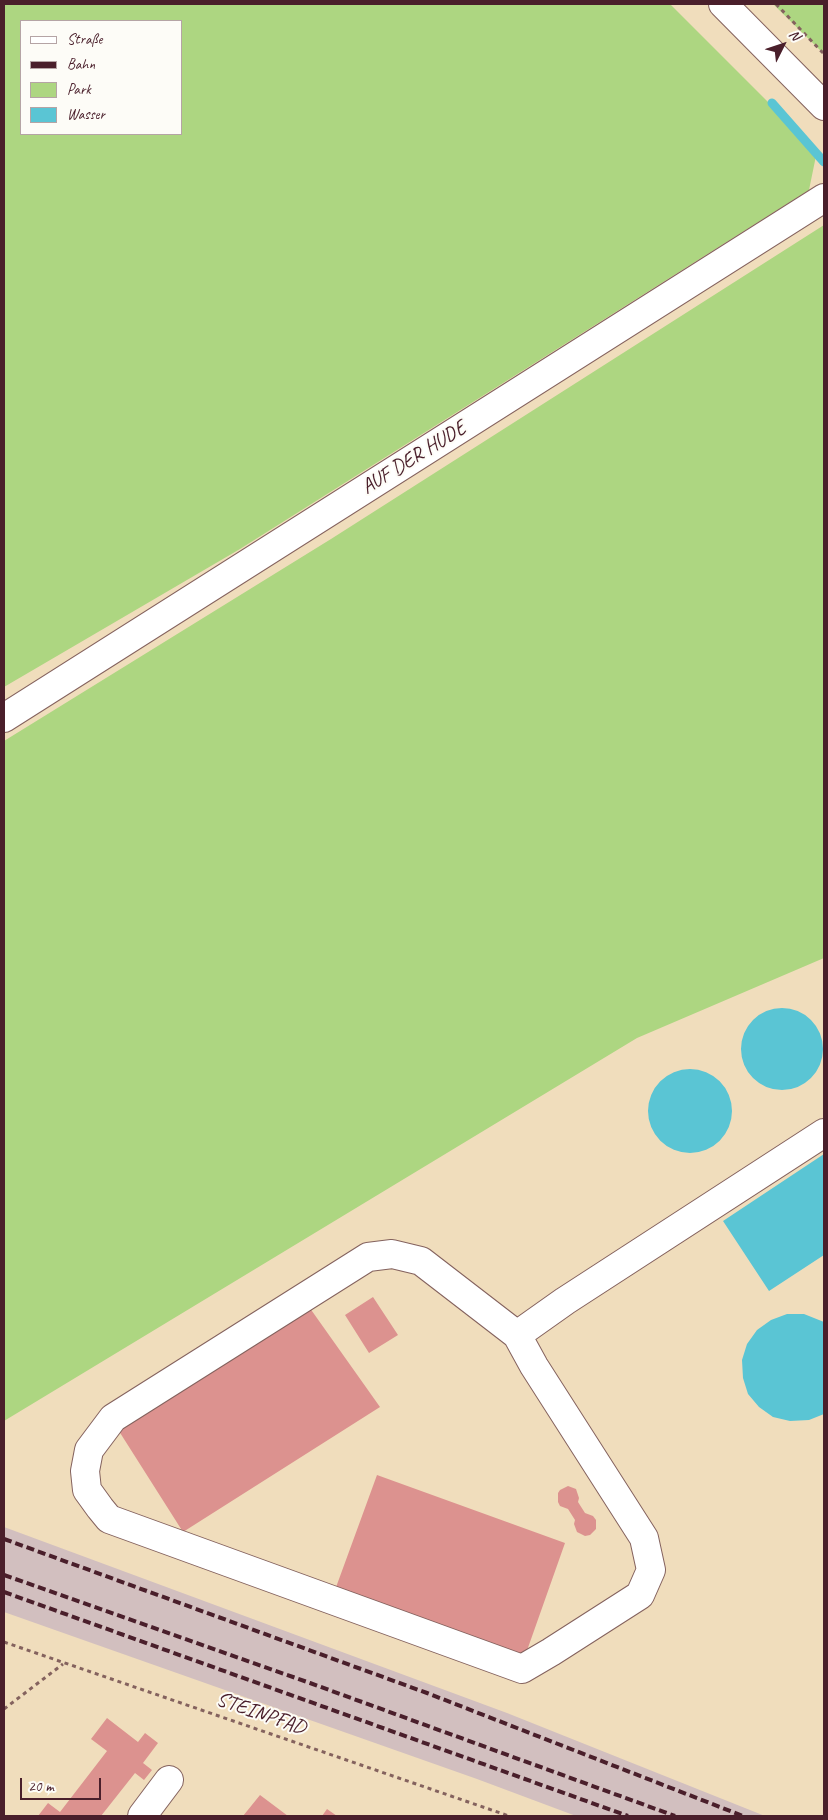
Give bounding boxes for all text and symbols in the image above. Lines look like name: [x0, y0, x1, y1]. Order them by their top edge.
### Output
legend: [20, 20, 182, 135]
north arrow: [758, 20, 808, 70]
text: N: [785, 26, 804, 44]
text: Straße: [67, 30, 102, 49]
text: Bahn: [67, 55, 95, 74]
text: Park: [67, 80, 91, 99]
text: Wasser: [67, 105, 105, 124]
street label: AUF DER HUDE: [357, 416, 471, 500]
street label: STEINPFAD: [213, 1687, 309, 1741]
scale bar: [22, 1768, 104, 1800]
text: 20 m: [28, 1777, 54, 1796]

